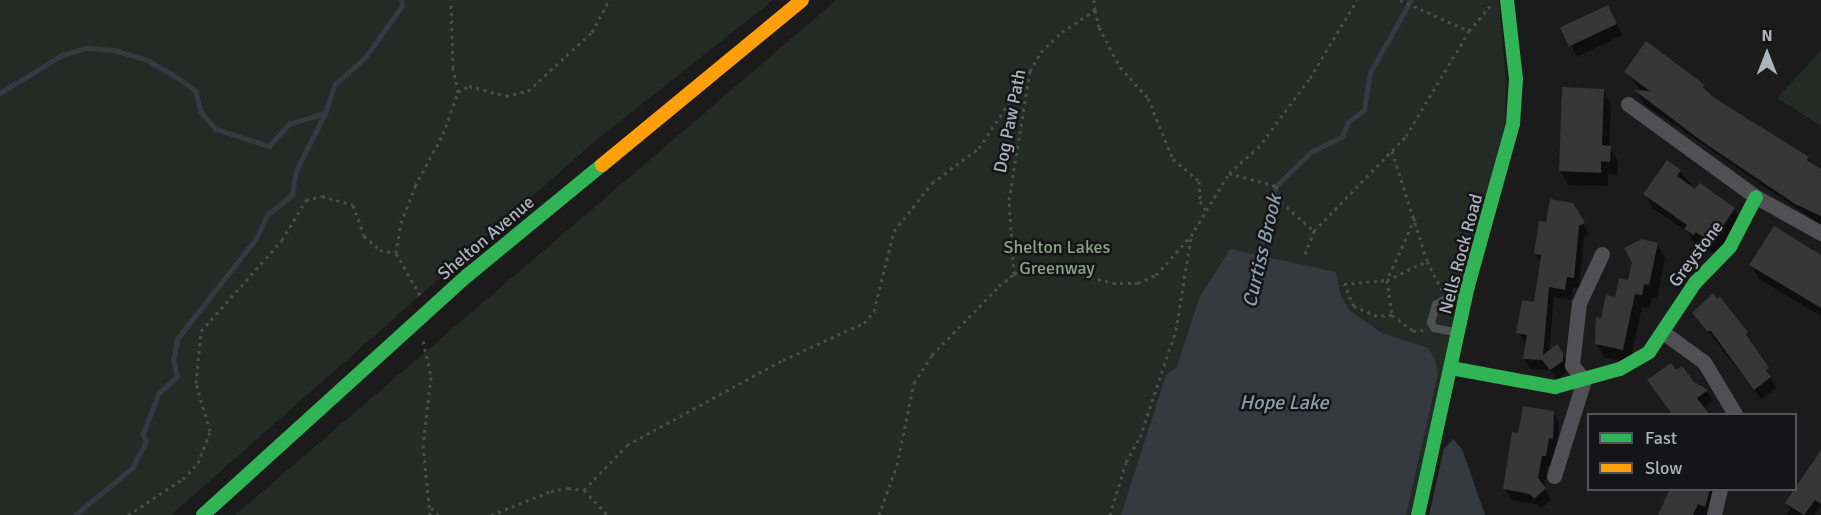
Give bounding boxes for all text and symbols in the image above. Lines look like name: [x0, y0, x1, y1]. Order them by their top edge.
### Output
north arrow: [1737, 24, 1797, 84]
text: N: [1761, 26, 1773, 46]
street label: Dog Paw Path: [989, 67, 1031, 175]
street label: Shelton Avenue: [433, 191, 539, 285]
water label: Curtiss Brook: [1237, 192, 1287, 310]
street label: Nells Rock Road: [1435, 192, 1487, 316]
street label: Greystone: [1664, 217, 1728, 291]
park label: Shelton Lakes Greenway: [1004, 237, 1110, 280]
water label: Hope Lake: [1240, 390, 1328, 414]
legend: [1587, 413, 1797, 491]
text: Fast: [1645, 427, 1677, 449]
text: Slow: [1645, 457, 1682, 479]

